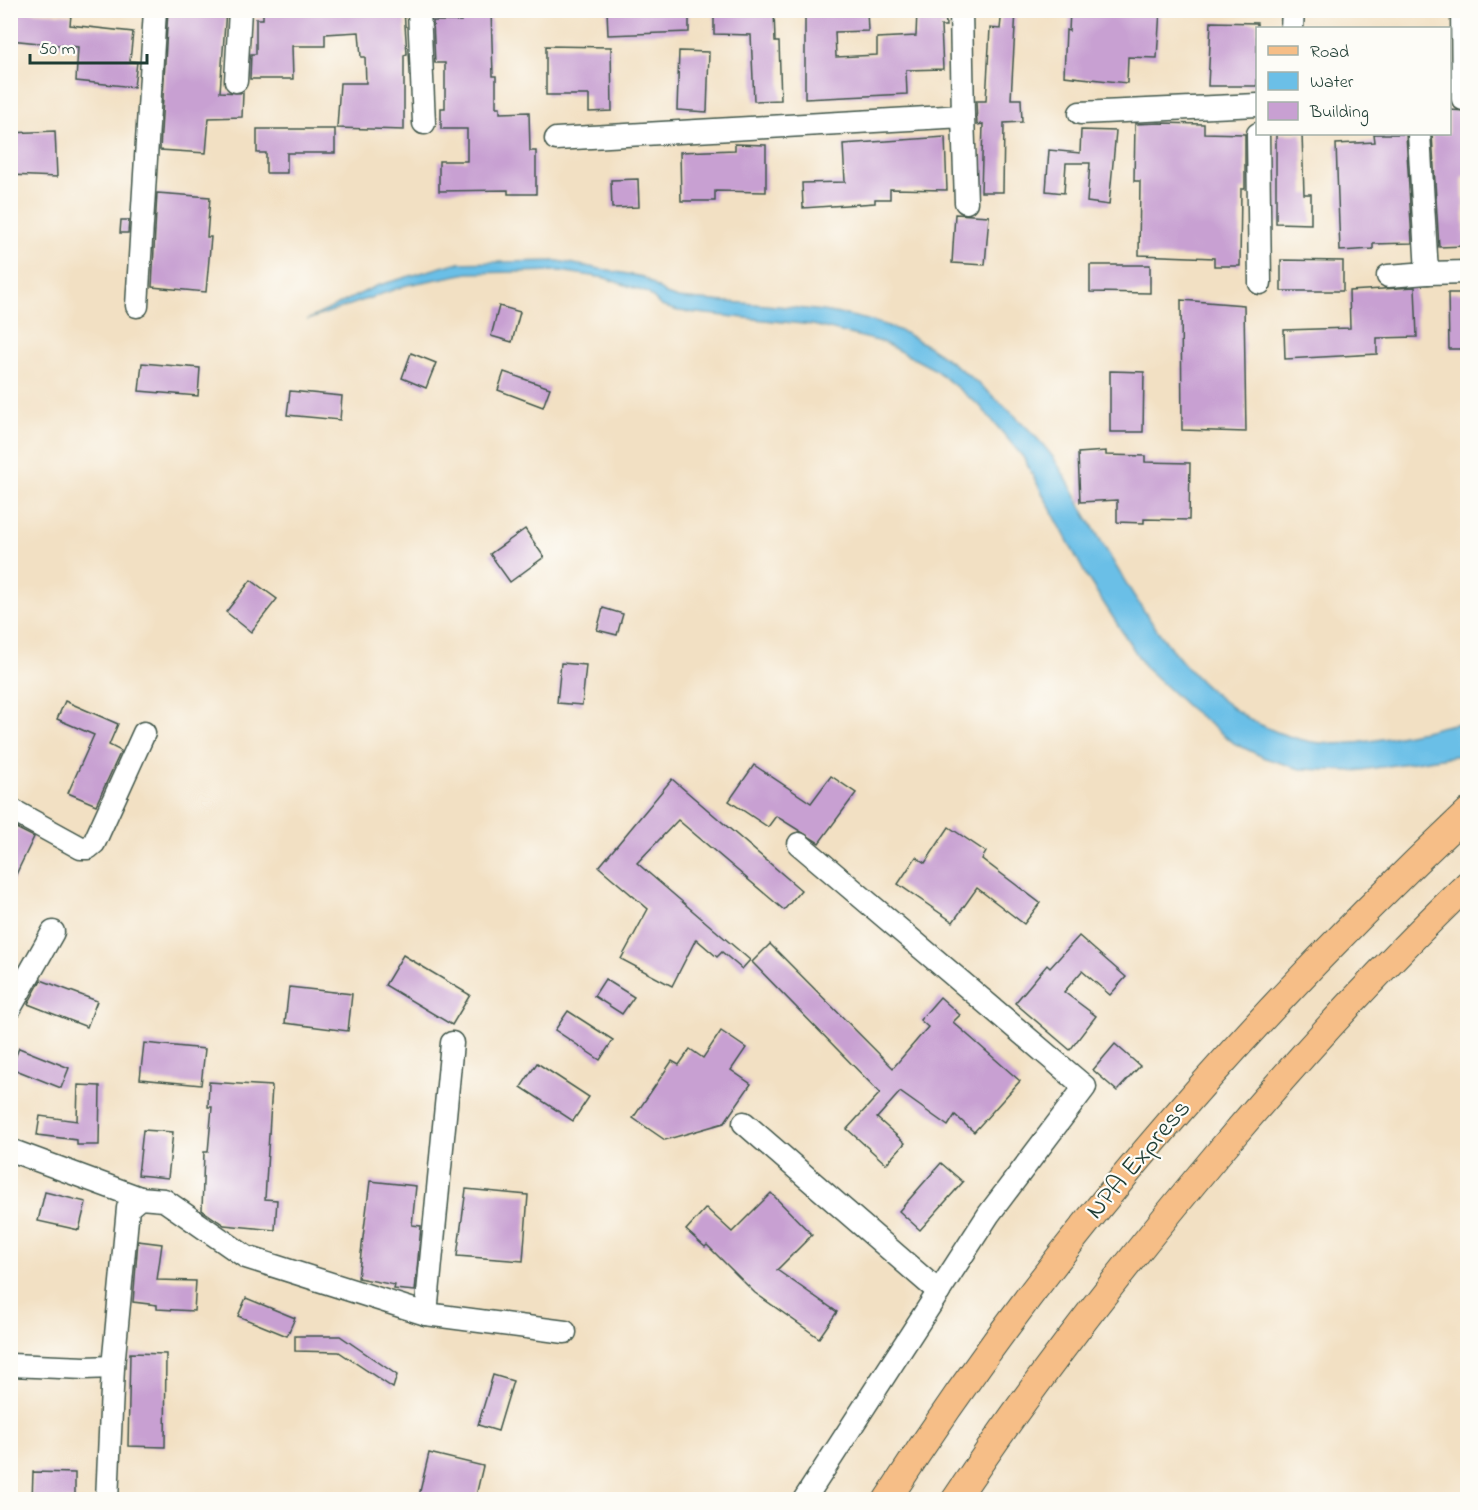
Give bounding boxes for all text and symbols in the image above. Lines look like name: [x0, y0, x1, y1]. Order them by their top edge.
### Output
scale bar: [30, 27, 147, 65]
legend: [1256, 27, 1451, 135]
text: 50 m: [39, 37, 76, 63]
text: Road: [1310, 40, 1349, 66]
text: Water: [1310, 70, 1354, 96]
text: Building: [1309, 100, 1369, 127]
street label: NPA Express: [1077, 1091, 1201, 1229]

